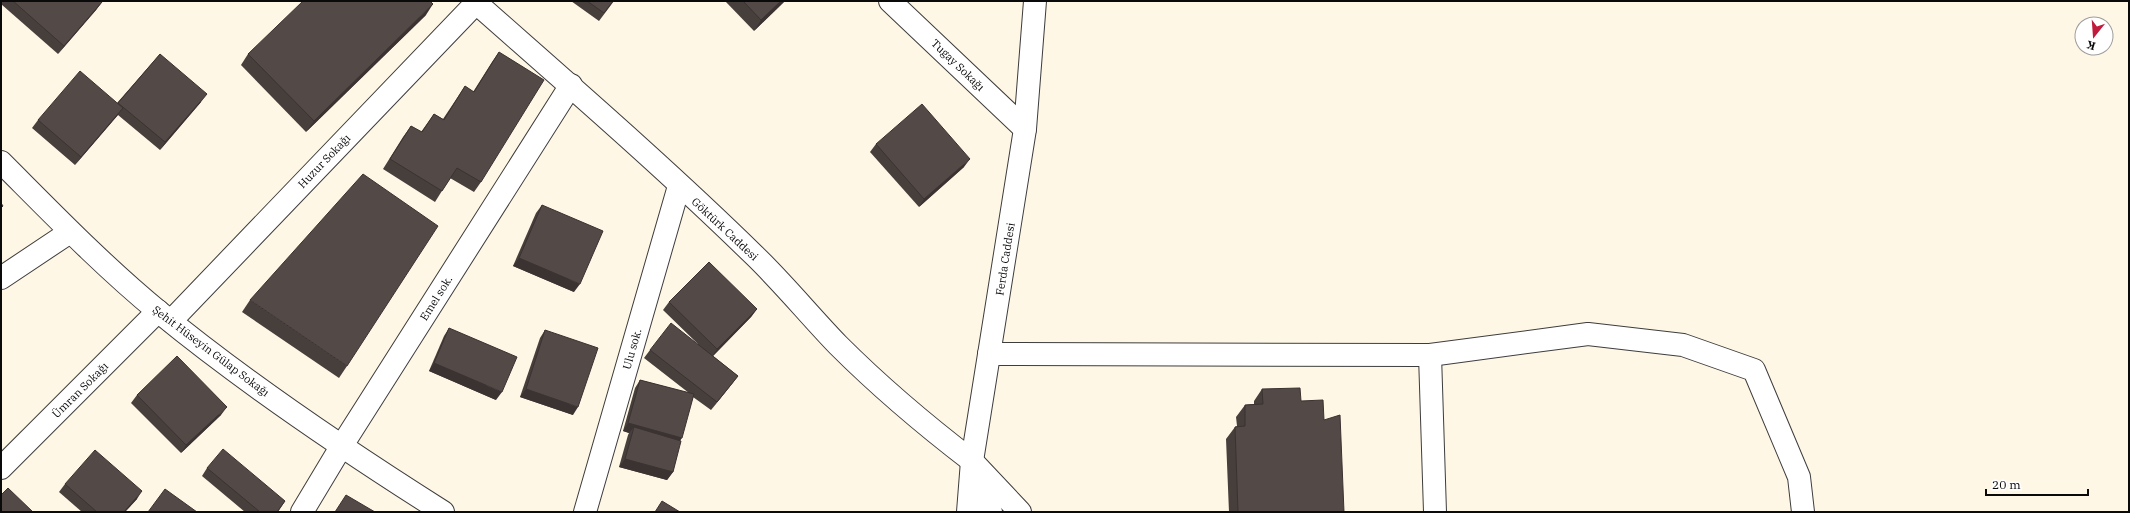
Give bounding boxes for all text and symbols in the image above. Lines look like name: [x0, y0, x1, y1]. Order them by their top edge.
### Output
north arrow: [2074, 16, 2114, 56]
street label: Tugay Sokağı: [928, 36, 988, 94]
text: K: [2084, 37, 2097, 53]
street label: Huzur Sokağı: [295, 131, 354, 191]
street label: Göktürk Caddesi: [689, 195, 762, 264]
street label: Ferda Caddesi: [992, 221, 1018, 296]
street label: Emel sok.: [417, 273, 455, 323]
street label: Şehit Hüseyin Gülap Sokağı: [150, 303, 273, 400]
street label: Ulu sok.: [619, 327, 645, 371]
street label: Ümran Sokağı: [49, 359, 111, 421]
scale bar: [1986, 471, 2088, 497]
text: 20 m: [1992, 477, 2021, 492]

